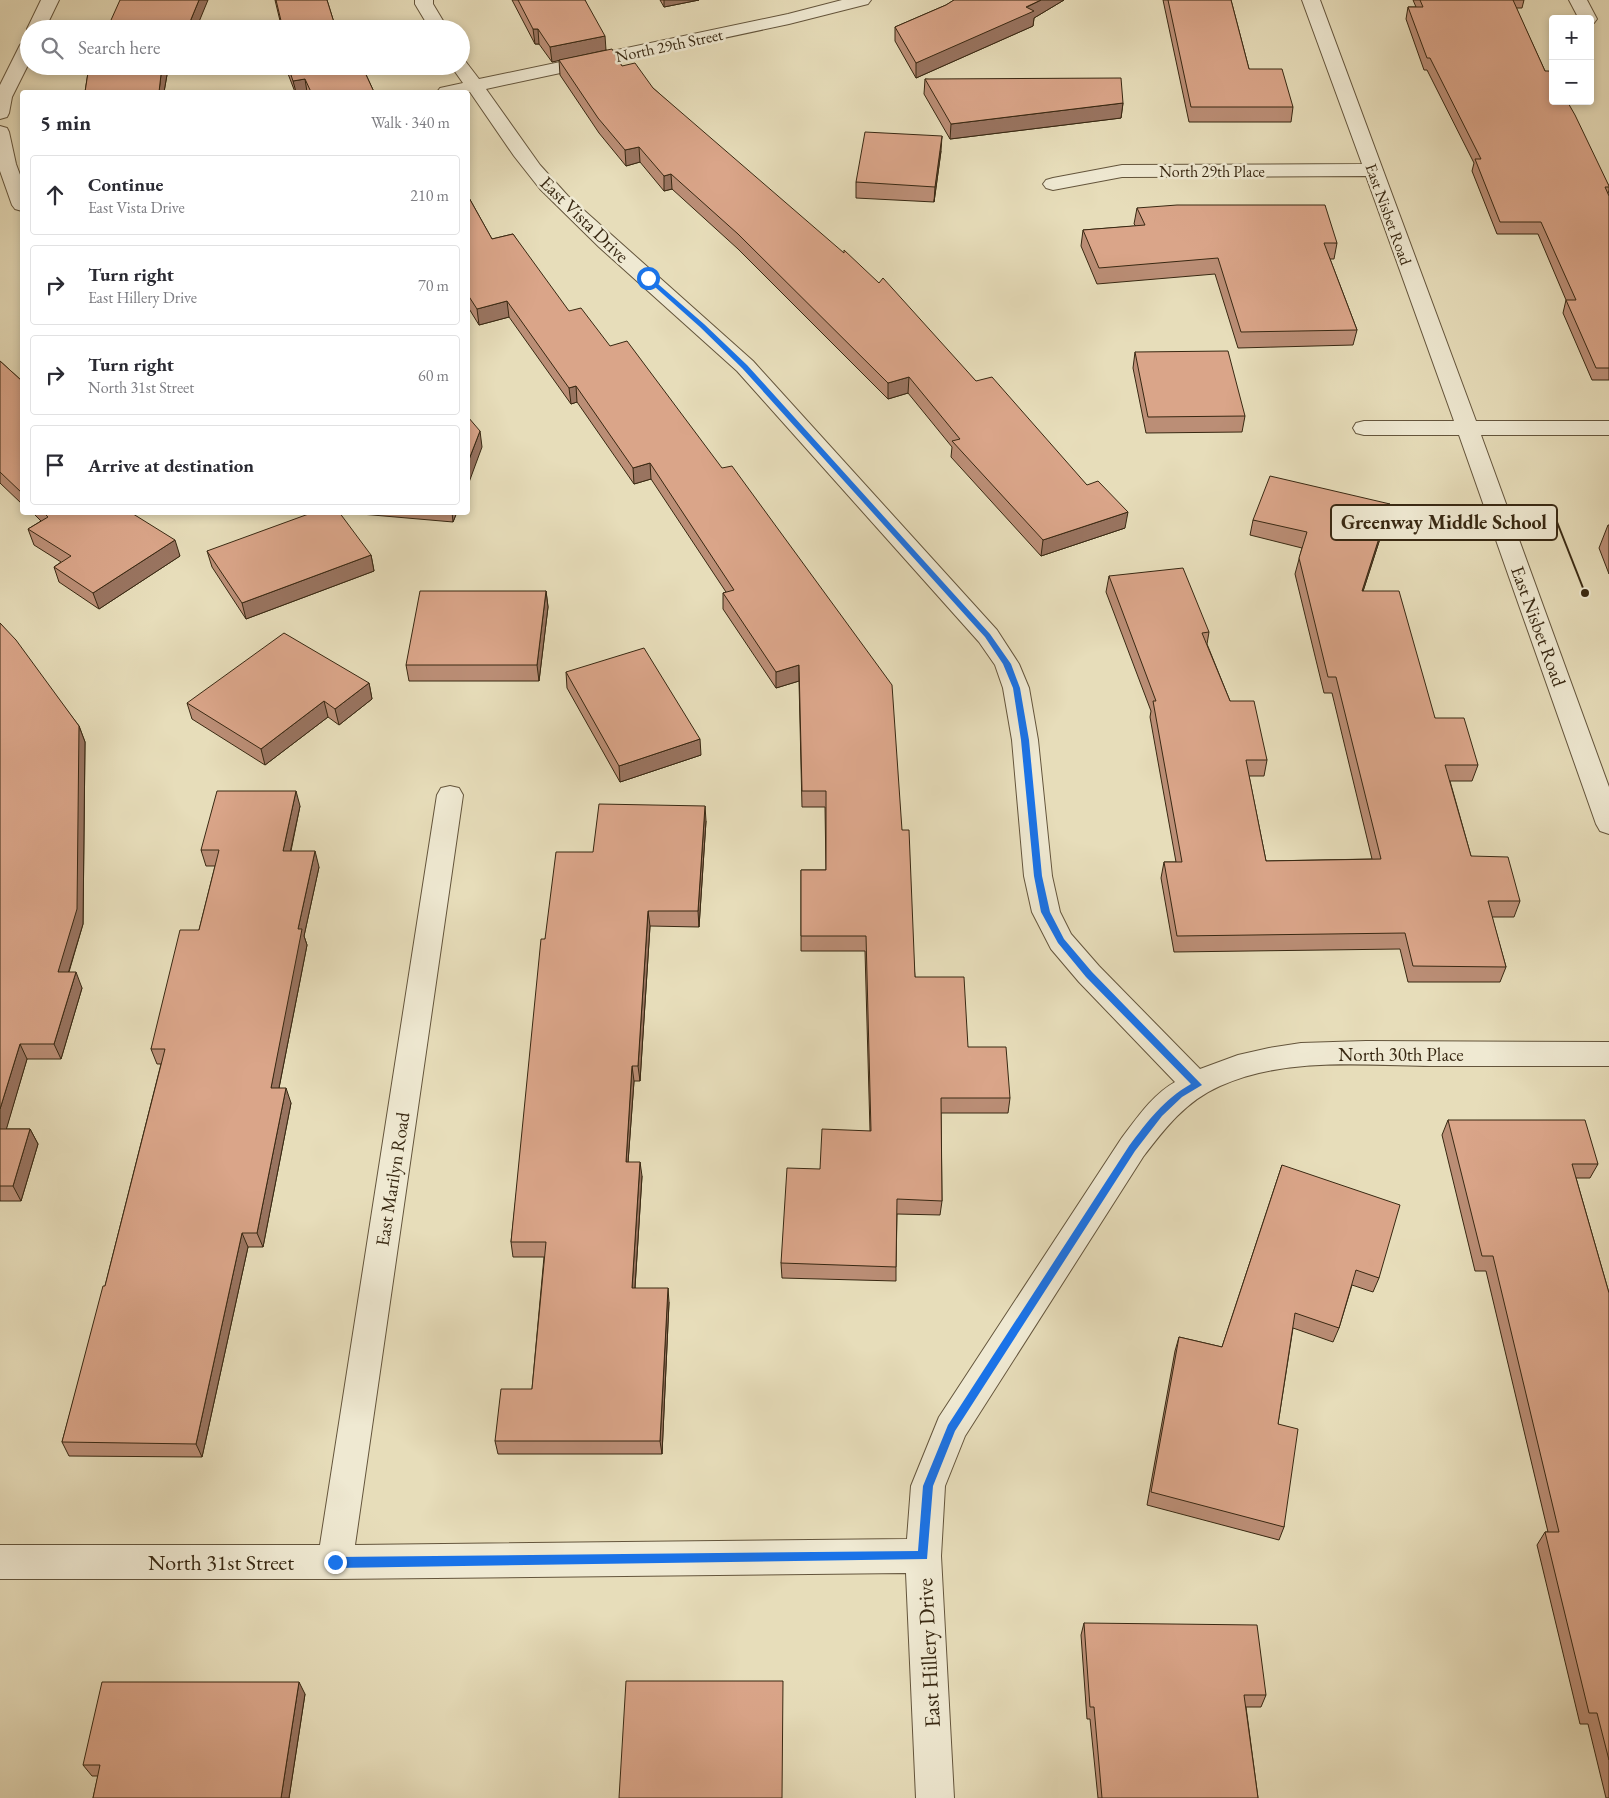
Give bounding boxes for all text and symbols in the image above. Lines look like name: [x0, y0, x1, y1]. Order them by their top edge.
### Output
map controls: [1549, 15, 1594, 105]
button: +: [1549, 15, 1594, 60]
search box: [20, 20, 470, 75]
street label: North 29th Street: [613, 24, 725, 67]
icon: search: [38, 34, 66, 62]
text: Search here: [78, 35, 160, 60]
button: −: [1549, 60, 1594, 105]
text: 5 min: [40, 109, 91, 136]
text: Walk · 340 m: [371, 112, 450, 133]
street label: North 29th Place: [1159, 161, 1265, 182]
street label: East Nisbet Road: [1360, 161, 1417, 269]
street label: East Vista Drive: [535, 170, 635, 268]
text: Continue: [88, 172, 163, 197]
icon: ahead: [41, 181, 69, 209]
text: 210 m: [410, 185, 449, 206]
text: East Vista Drive: [88, 197, 185, 218]
text: Turn right: [88, 262, 174, 287]
route start: [637, 267, 660, 290]
icon: right: [41, 271, 69, 299]
text: 70 m: [418, 275, 449, 296]
text: East Hillery Drive: [88, 287, 197, 308]
text: Turn right: [88, 352, 174, 377]
icon: right: [41, 361, 69, 389]
text: 60 m: [418, 365, 449, 386]
text: North 31st Street: [88, 377, 194, 398]
icon: arrive: [41, 451, 69, 479]
text: Arrive at destination: [88, 453, 254, 478]
callout: Greenway Middle School: [1331, 505, 1557, 540]
text: Greenway Middle School: [1341, 509, 1547, 535]
street label: East Nisbet Road: [1505, 563, 1572, 690]
street label: North 30th Place: [1338, 1042, 1464, 1067]
street label: East Marilyn Road: [370, 1110, 416, 1248]
street label: North 31st Street: [148, 1548, 294, 1577]
route end: [324, 1551, 347, 1574]
street label: East Hillery Drive: [910, 1577, 947, 1729]

